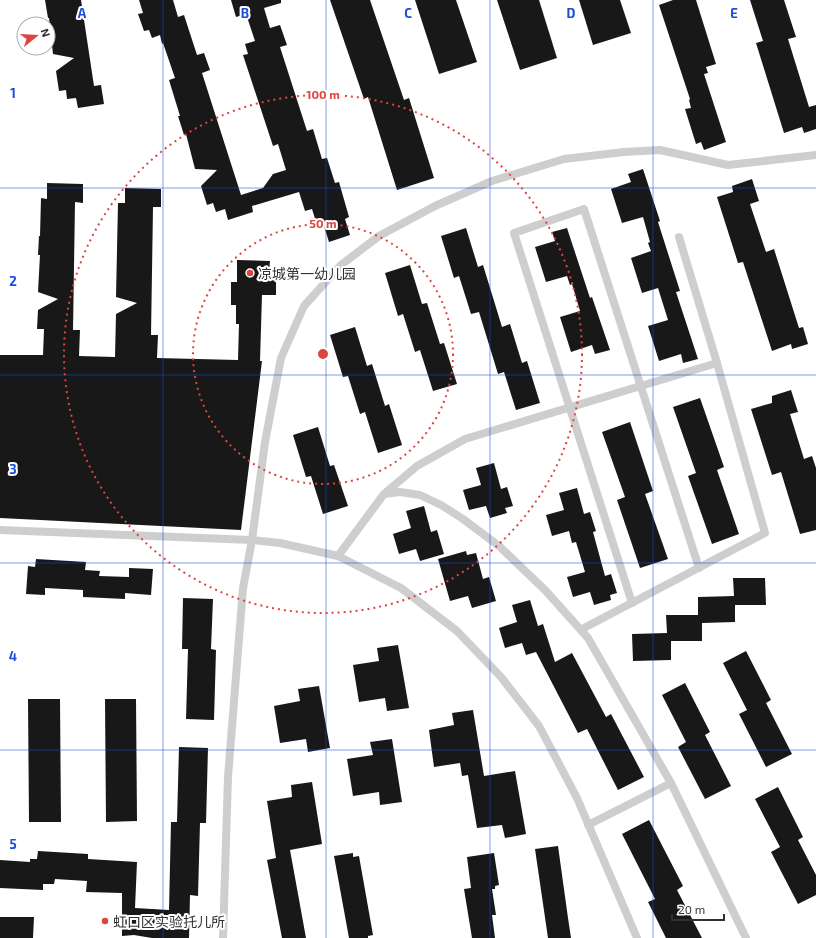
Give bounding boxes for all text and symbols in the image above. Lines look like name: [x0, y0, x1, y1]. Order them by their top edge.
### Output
text: A: [78, 5, 87, 21]
text: B: [241, 5, 249, 21]
text: C: [404, 5, 412, 21]
text: D: [567, 5, 576, 21]
text: E: [730, 5, 738, 21]
north arrow: [16, 16, 56, 56]
text: N: [39, 27, 53, 39]
text: 1: [10, 85, 16, 101]
text: 100 m: [306, 87, 340, 101]
text: 50 m: [309, 216, 337, 230]
place label: 凉城第一幼儿园: [258, 265, 356, 282]
marker: 凉城第一幼儿园: [245, 268, 255, 278]
text: 2: [9, 273, 17, 289]
centre of rings: [316, 347, 330, 361]
text: 3: [9, 461, 17, 477]
text: 4: [9, 648, 17, 664]
text: 5: [9, 836, 17, 852]
scale bar: [672, 896, 724, 922]
text: 20 m: [678, 902, 705, 916]
place label: 虹口区实验托儿所: [113, 913, 225, 930]
marker: 虹口区实验托儿所: [100, 916, 110, 926]

